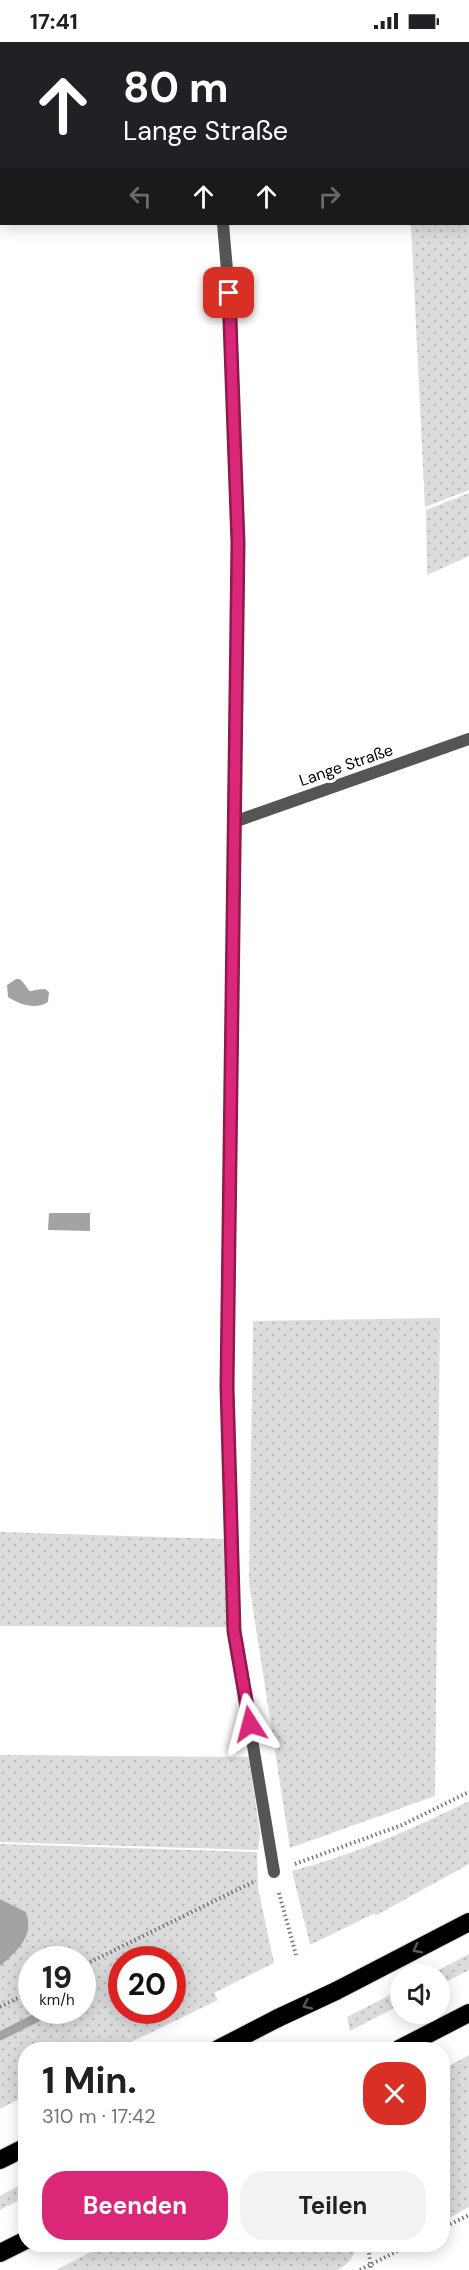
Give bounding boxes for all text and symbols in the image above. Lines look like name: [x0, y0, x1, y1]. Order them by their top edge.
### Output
text: 17:41: [30, 7, 78, 36]
text: 80 m: [123, 60, 229, 115]
icon: ahead: [24, 66, 102, 144]
text: Lange Straße: [123, 113, 288, 148]
icon: left: [124, 180, 157, 213]
icon: ahead: [187, 180, 220, 213]
icon: ahead: [250, 180, 283, 213]
icon: right: [313, 180, 346, 213]
pin: [203, 267, 254, 318]
icon: arrive: [212, 276, 245, 309]
street label: Lange Straße: [296, 739, 396, 791]
position arrow: [218, 1692, 282, 1756]
one-way arrow: [413, 1942, 423, 1953]
speed limit sign: 20: [108, 1946, 186, 2024]
text: 19: [42, 1958, 72, 1997]
map controls: [390, 1964, 450, 2024]
button: sound: [390, 1964, 450, 2024]
text: km/h: [39, 1990, 75, 2010]
one-way arrow: [303, 1997, 314, 2009]
text: 1 Min.: [42, 2057, 137, 2104]
button: close: [363, 2062, 426, 2125]
text: 310 m · 17:42: [42, 2103, 156, 2129]
button: Beenden: [42, 2171, 228, 2240]
button: Teilen: [240, 2171, 426, 2240]

